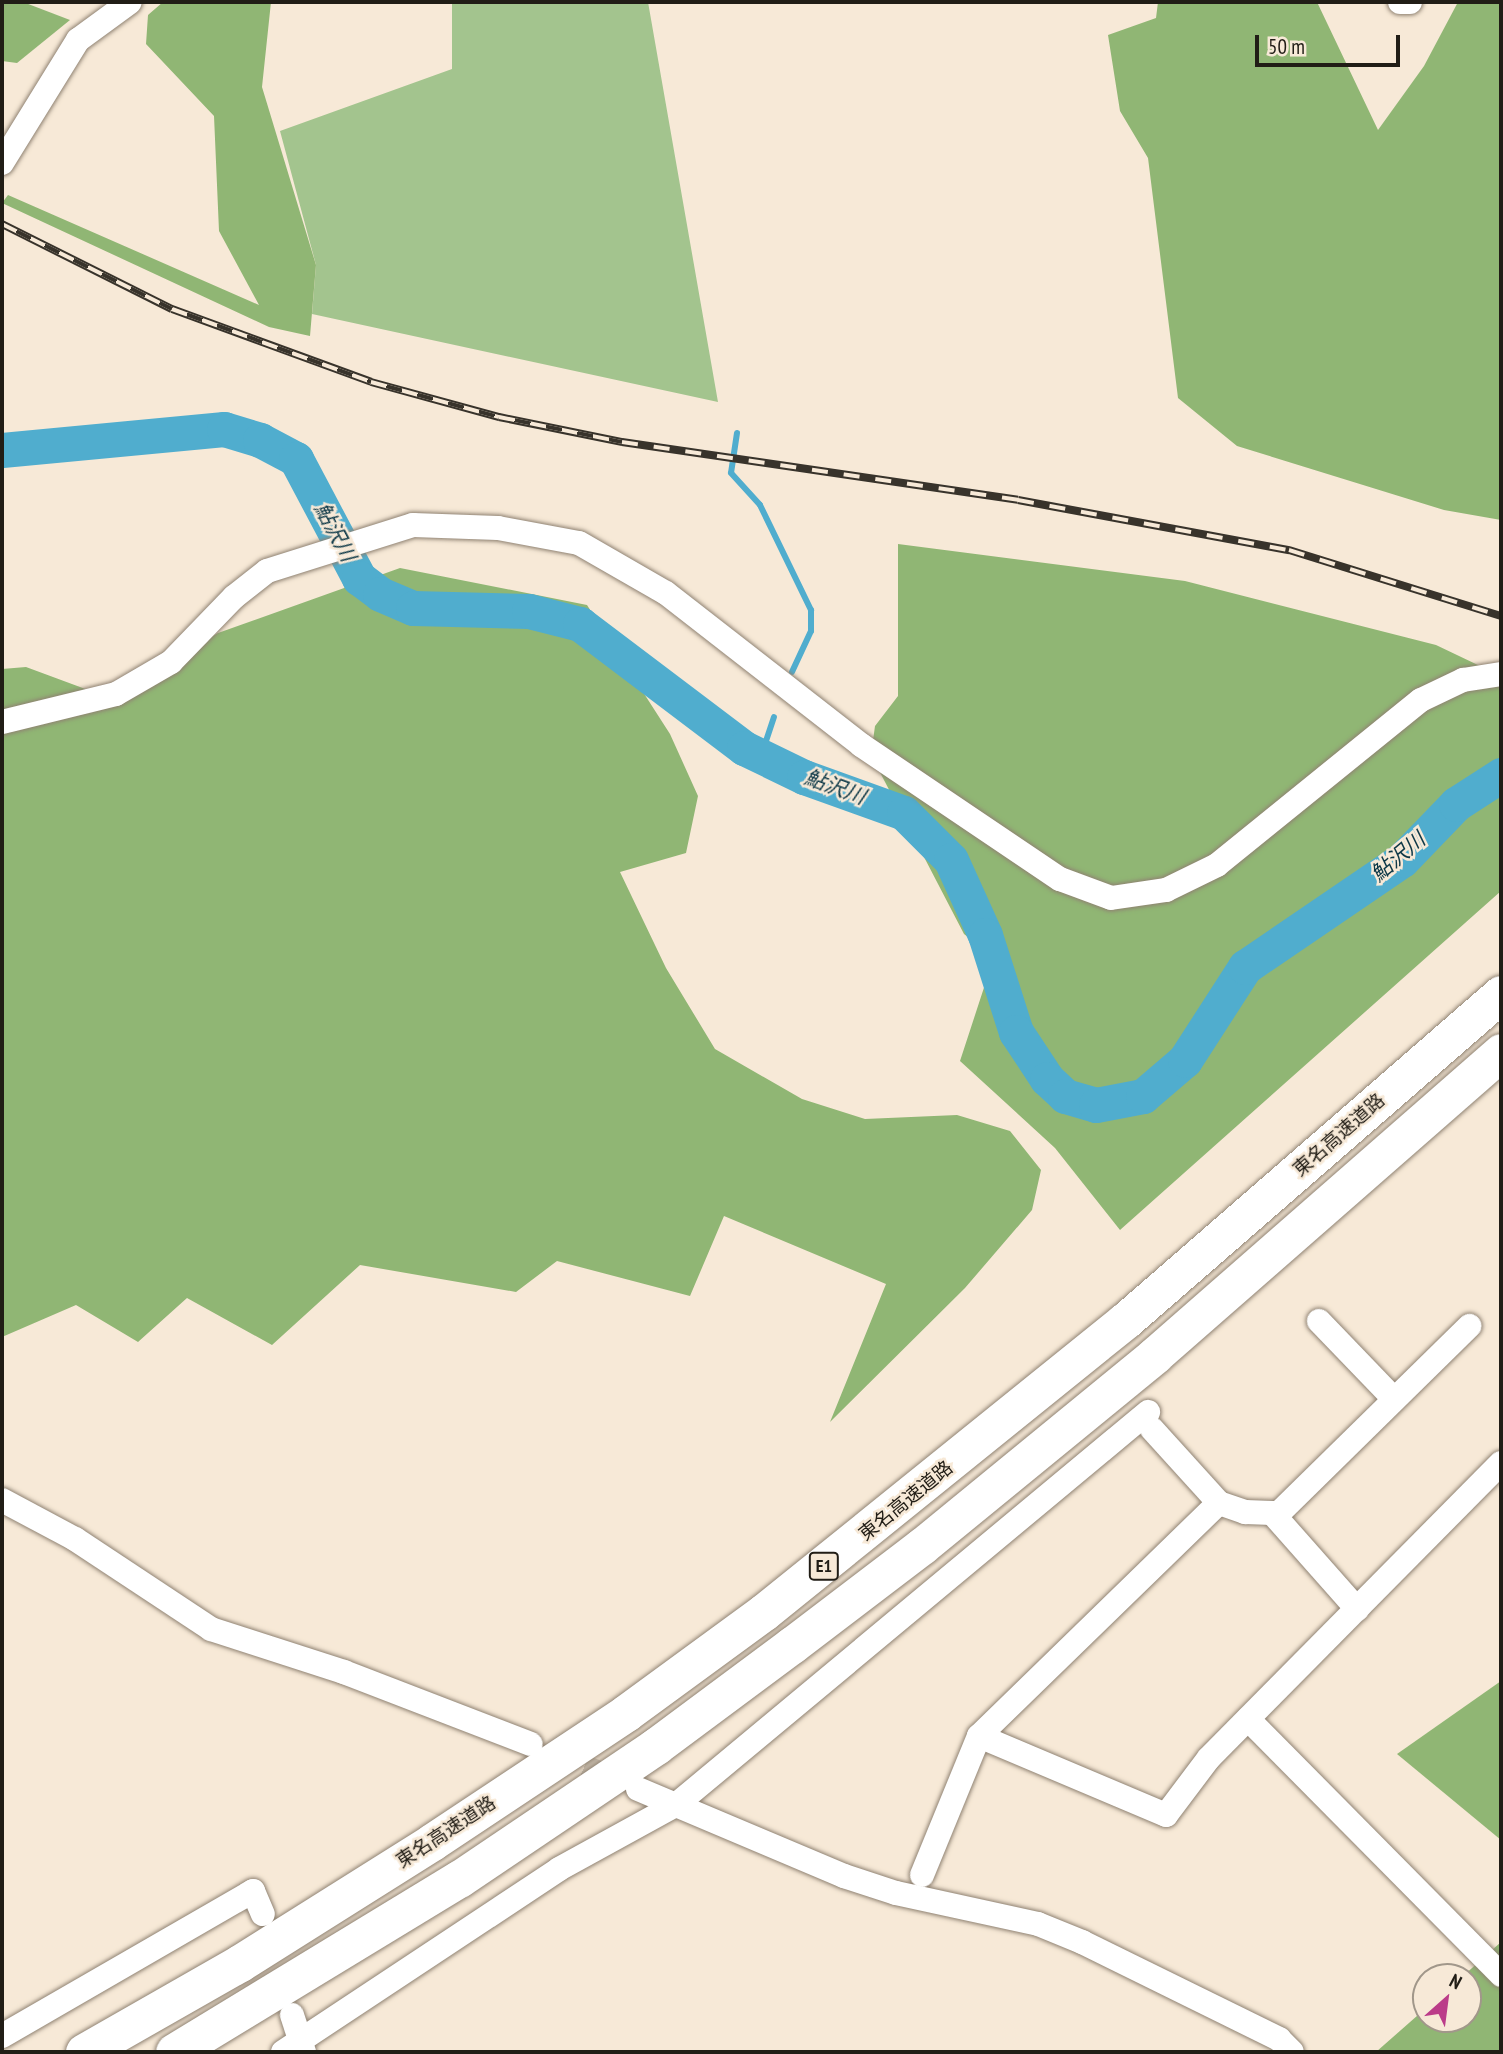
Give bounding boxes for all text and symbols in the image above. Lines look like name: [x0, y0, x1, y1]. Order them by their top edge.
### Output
scale bar: [1258, 21, 1403, 65]
text: 50 m: [1268, 33, 1305, 60]
water label: 鮎沢川: [309, 498, 361, 566]
water label: 鮎沢川: [801, 764, 869, 810]
water label: 鮎沢川: [1366, 827, 1430, 887]
street label: 東名高速道路: [1289, 1089, 1389, 1181]
street label: 東名高速道路: [855, 1456, 957, 1546]
road number: E1: [808, 1552, 840, 1581]
street label: 東名高速道路: [392, 1791, 500, 1873]
north arrow: [1412, 1963, 1482, 2033]
text: N: [1446, 1968, 1466, 1994]

